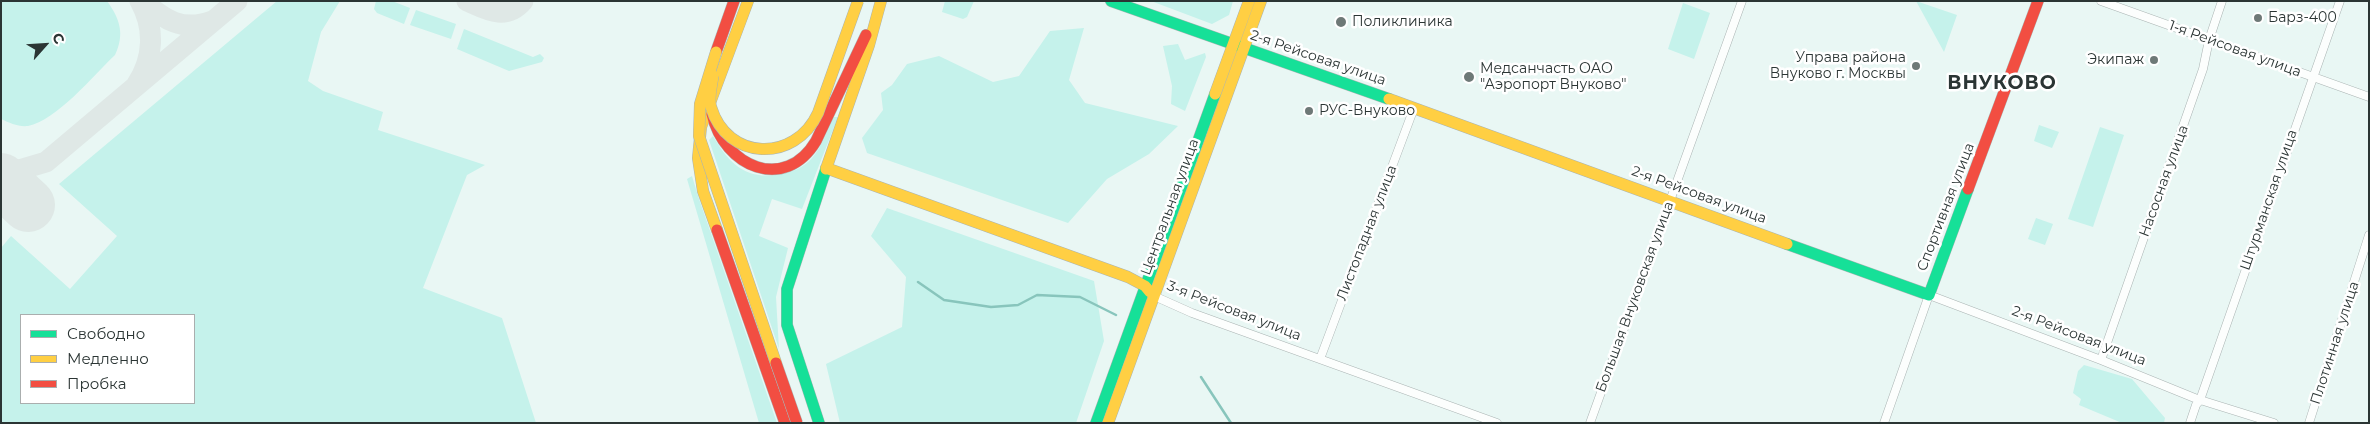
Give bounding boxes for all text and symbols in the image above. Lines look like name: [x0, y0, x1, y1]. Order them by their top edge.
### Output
place label: Барз-400: [2268, 10, 2337, 26]
marker: Барз-400: [2252, 12, 2264, 24]
place label: Поликлиника: [1352, 14, 1453, 30]
marker: Поликлиника: [1334, 15, 1348, 29]
street label: 1-я Рейсовая улица: [2167, 17, 2303, 81]
north arrow: [20, 20, 70, 70]
street label: 2-я Рейсовая улица: [1248, 27, 1388, 89]
text: С: [48, 30, 69, 47]
place label: Управа района Внуково г. Москвы: [1770, 50, 1906, 82]
place label: Экипаж: [2087, 52, 2144, 68]
marker: Экипаж: [2148, 54, 2160, 66]
marker: Управа района Внуково г. Москвы: [1910, 60, 1922, 72]
place label: Медсанчасть ОАО "Аэропорт Внуково": [1480, 61, 1626, 94]
marker: Медсанчасть ОАО "Аэропорт Внуково": [1462, 70, 1476, 84]
district label: ВНУКОВО: [1946, 72, 2058, 94]
place label: РУС-Внуково: [1319, 103, 1415, 119]
marker: РУС-Внуково: [1303, 105, 1315, 117]
street label: Насосная улица: [2136, 123, 2192, 239]
street label: Штурманская улица: [2237, 127, 2301, 273]
street label: Центральная улица: [1137, 136, 1203, 278]
street label: Спортивная улица: [1914, 141, 1978, 273]
street label: Листопадная улица: [1333, 163, 1401, 303]
street label: 2-я Рейсовая улица: [1629, 163, 1769, 227]
street label: Большая Внуковская улица: [1593, 199, 1677, 395]
street label: 3-я Рейсовая улица: [1165, 278, 1303, 344]
street label: Плотинная улица: [2307, 279, 2363, 407]
street label: 2-я Рейсовая улица: [2010, 303, 2148, 369]
legend: [20, 314, 195, 404]
text: Свободно: [67, 324, 145, 343]
text: Медленно: [67, 349, 149, 368]
text: Пробка: [67, 374, 126, 393]

